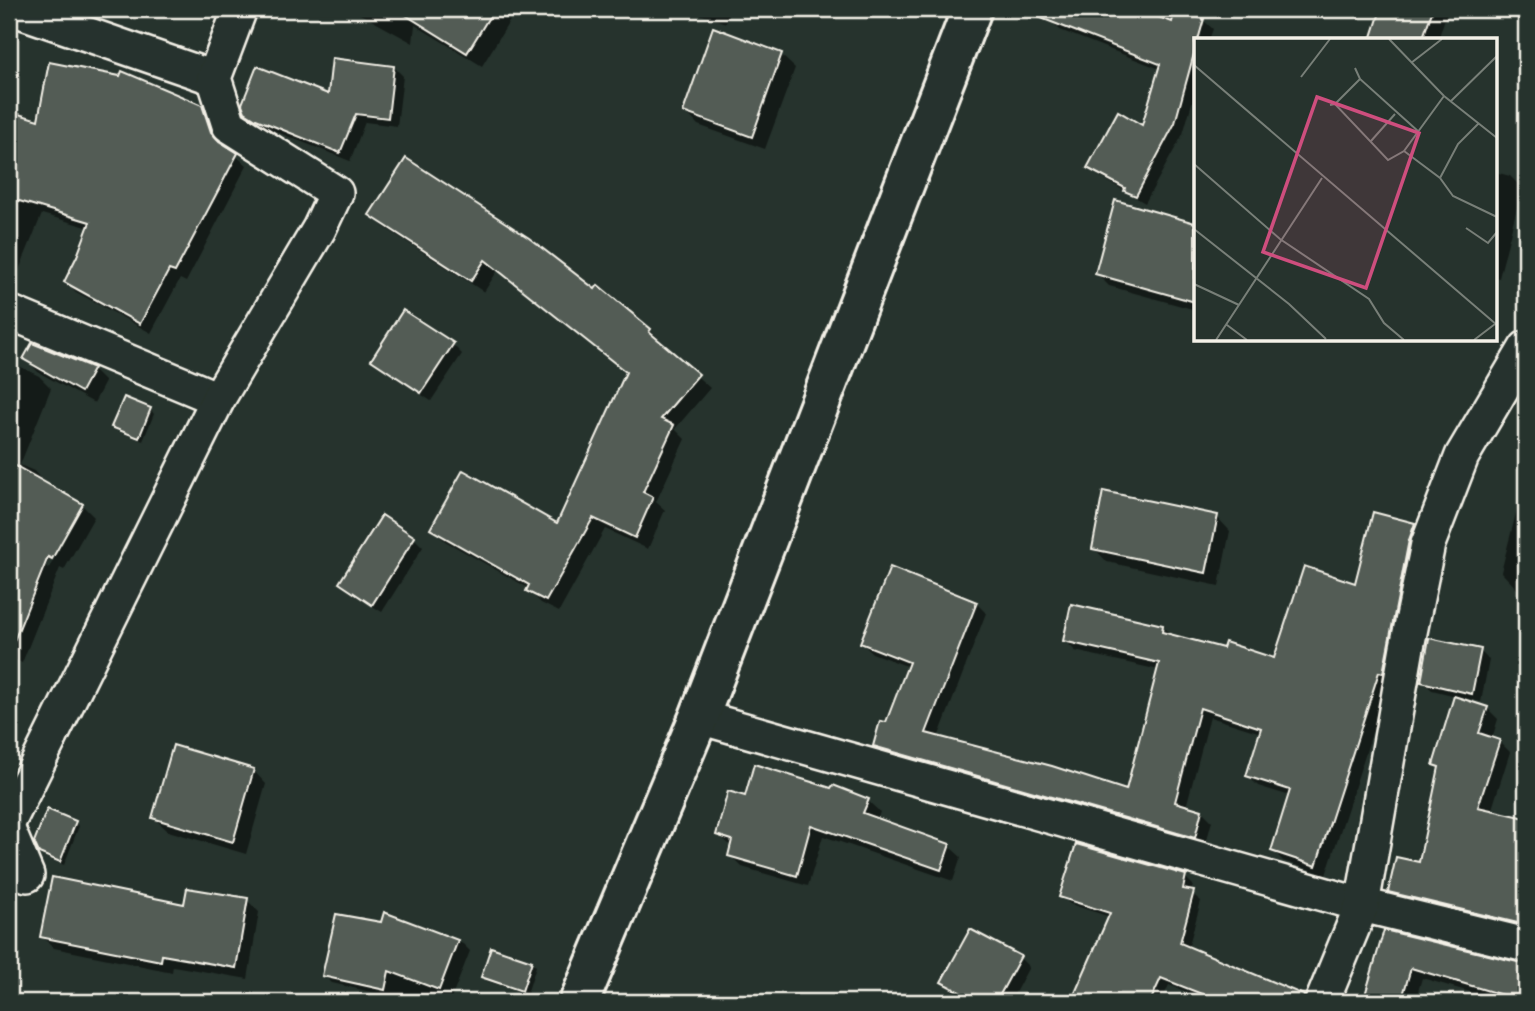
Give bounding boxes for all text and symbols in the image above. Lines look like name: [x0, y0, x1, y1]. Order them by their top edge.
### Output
inset map: [1194, 38, 1496, 341]

